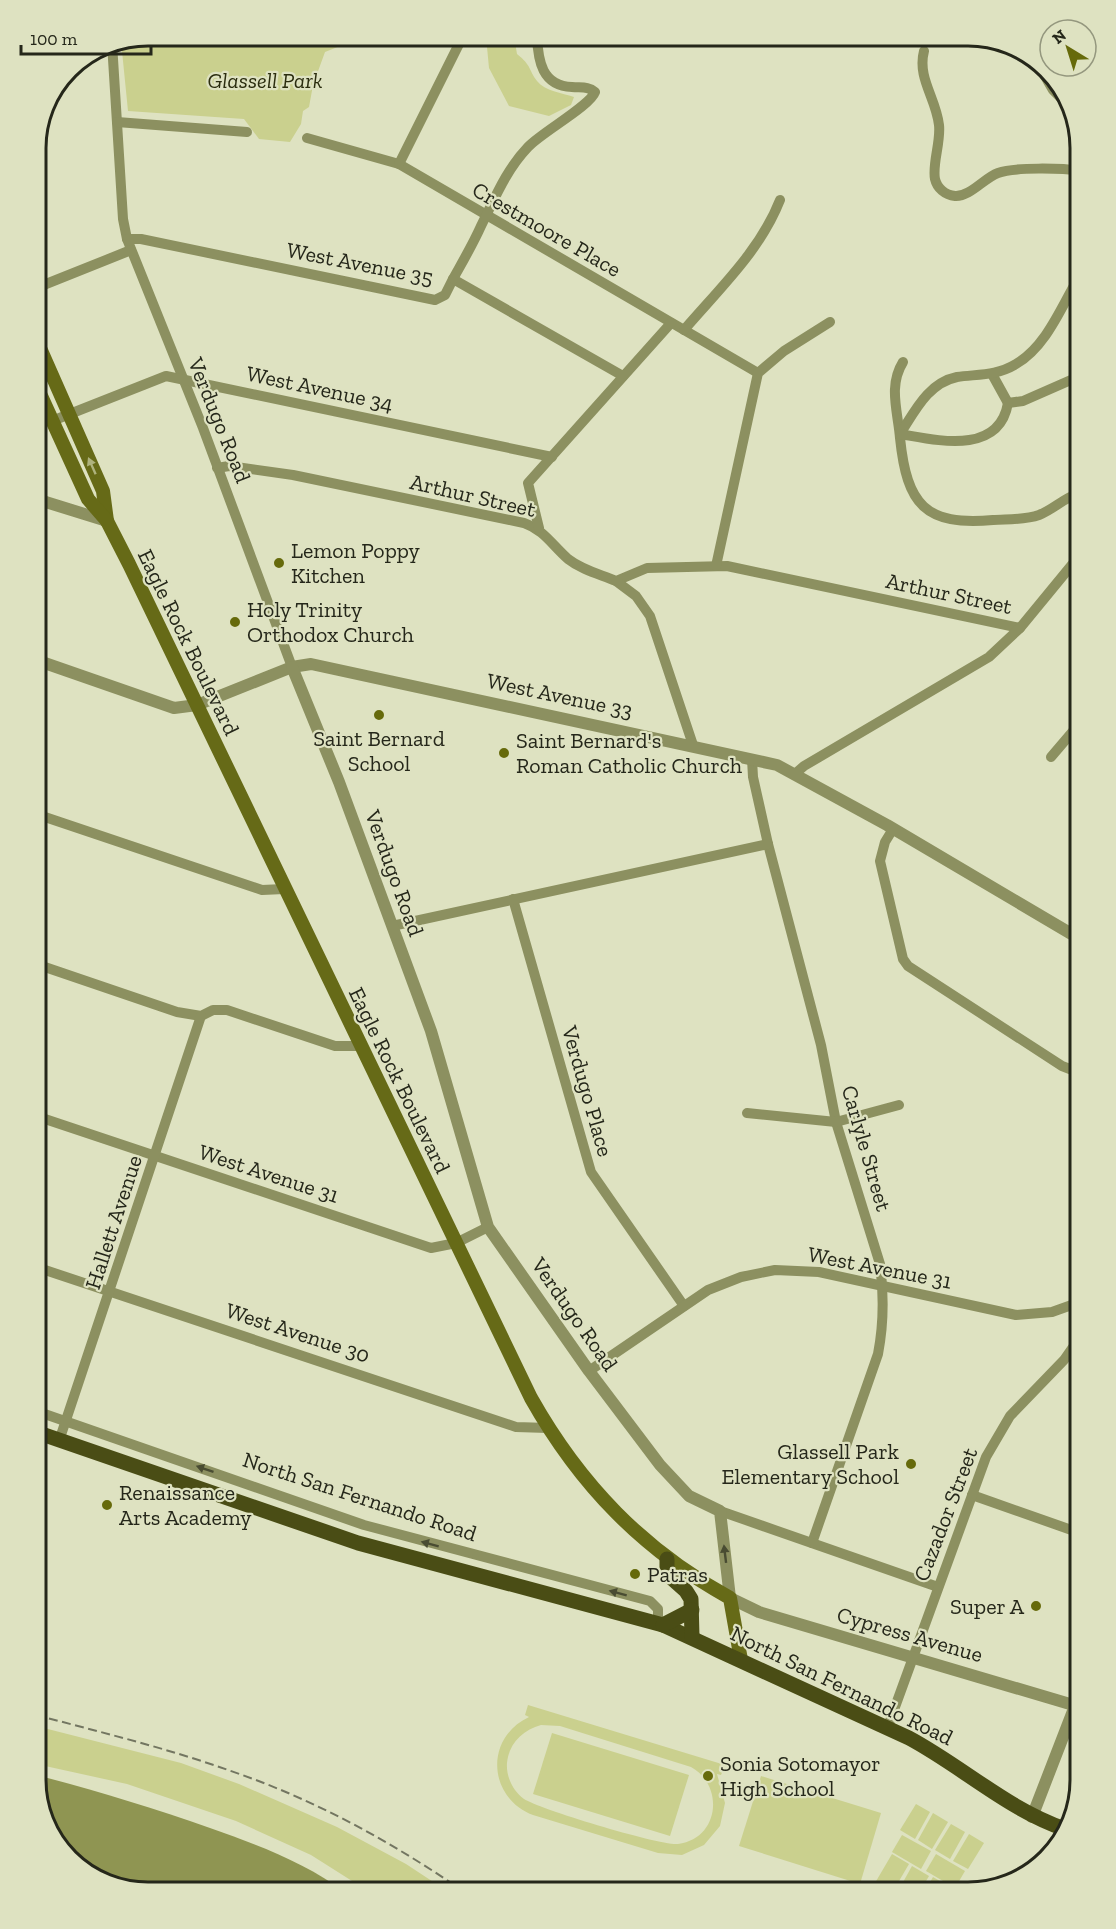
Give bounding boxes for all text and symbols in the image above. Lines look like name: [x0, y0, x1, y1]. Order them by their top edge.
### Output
scale bar: [21, 18, 152, 56]
north arrow: [1038, 18, 1098, 78]
text: N: [1048, 25, 1070, 48]
text: 100 m: [30, 28, 78, 50]
park label: Glassell Park: [207, 67, 323, 94]
street label: Crestmoore Place: [468, 176, 626, 283]
street label: West Avenue 35: [284, 236, 435, 291]
street label: Verdugo Road: [182, 353, 257, 487]
street label: West Avenue 34: [244, 360, 396, 417]
one-way arrow: [87, 457, 96, 474]
street label: Arthur Street: [407, 468, 539, 523]
place label: Lemon Poppy Kitchen: [291, 537, 420, 589]
street label: Eagle Rock Boulevard: [132, 545, 245, 740]
marker: Lemon Poppy Kitchen: [272, 556, 286, 570]
street label: Arthur Street: [883, 567, 1015, 620]
place label: Holy Trinity Orthodox Church: [247, 596, 415, 648]
marker: Holy Trinity Orthodox Church: [228, 615, 242, 629]
street label: West Avenue 33: [485, 667, 635, 724]
marker: Saint Bernard School: [372, 708, 386, 722]
place label: Saint Bernard School: [313, 725, 445, 777]
place label: Saint Bernard's Roman Catholic Church: [516, 727, 743, 779]
marker: Saint Bernard's Roman Catholic Church: [497, 746, 511, 760]
street label: Verdugo Road: [359, 805, 430, 940]
street label: Eagle Rock Boulevard: [343, 983, 456, 1178]
street label: Verdugo Place: [556, 1022, 619, 1160]
street label: Carlyle Street: [836, 1082, 898, 1215]
street label: West Avenue 31: [195, 1138, 343, 1209]
street label: Hallett Avenue: [79, 1152, 148, 1293]
street label: West Avenue 31: [806, 1240, 955, 1295]
street label: Verdugo Road: [525, 1251, 624, 1376]
street label: West Avenue 30: [222, 1296, 373, 1369]
place label: Glassell Park Elementary School: [722, 1438, 900, 1490]
street label: Cazador Street: [908, 1443, 984, 1585]
street label: North San Fernando Road: [239, 1446, 480, 1547]
marker: Glassell Park Elementary School: [904, 1457, 918, 1471]
one-way arrow: [196, 1464, 214, 1474]
place label: Renaissance Arts Academy: [119, 1479, 252, 1531]
marker: Renaissance Arts Academy: [100, 1498, 114, 1512]
one-way arrow: [420, 1539, 438, 1548]
one-way arrow: [720, 1545, 730, 1564]
place label: Patras: [647, 1561, 708, 1588]
marker: Patras: [628, 1567, 642, 1581]
one-way arrow: [609, 1587, 628, 1597]
place label: Super A: [950, 1593, 1025, 1620]
marker: Super A: [1029, 1599, 1043, 1613]
street label: Cypress Avenue: [834, 1601, 986, 1668]
street label: North San Fernando Road: [726, 1620, 958, 1751]
place label: Sonia Sotomayor High School: [720, 1750, 881, 1802]
marker: Sonia Sotomayor High School: [701, 1769, 715, 1783]

